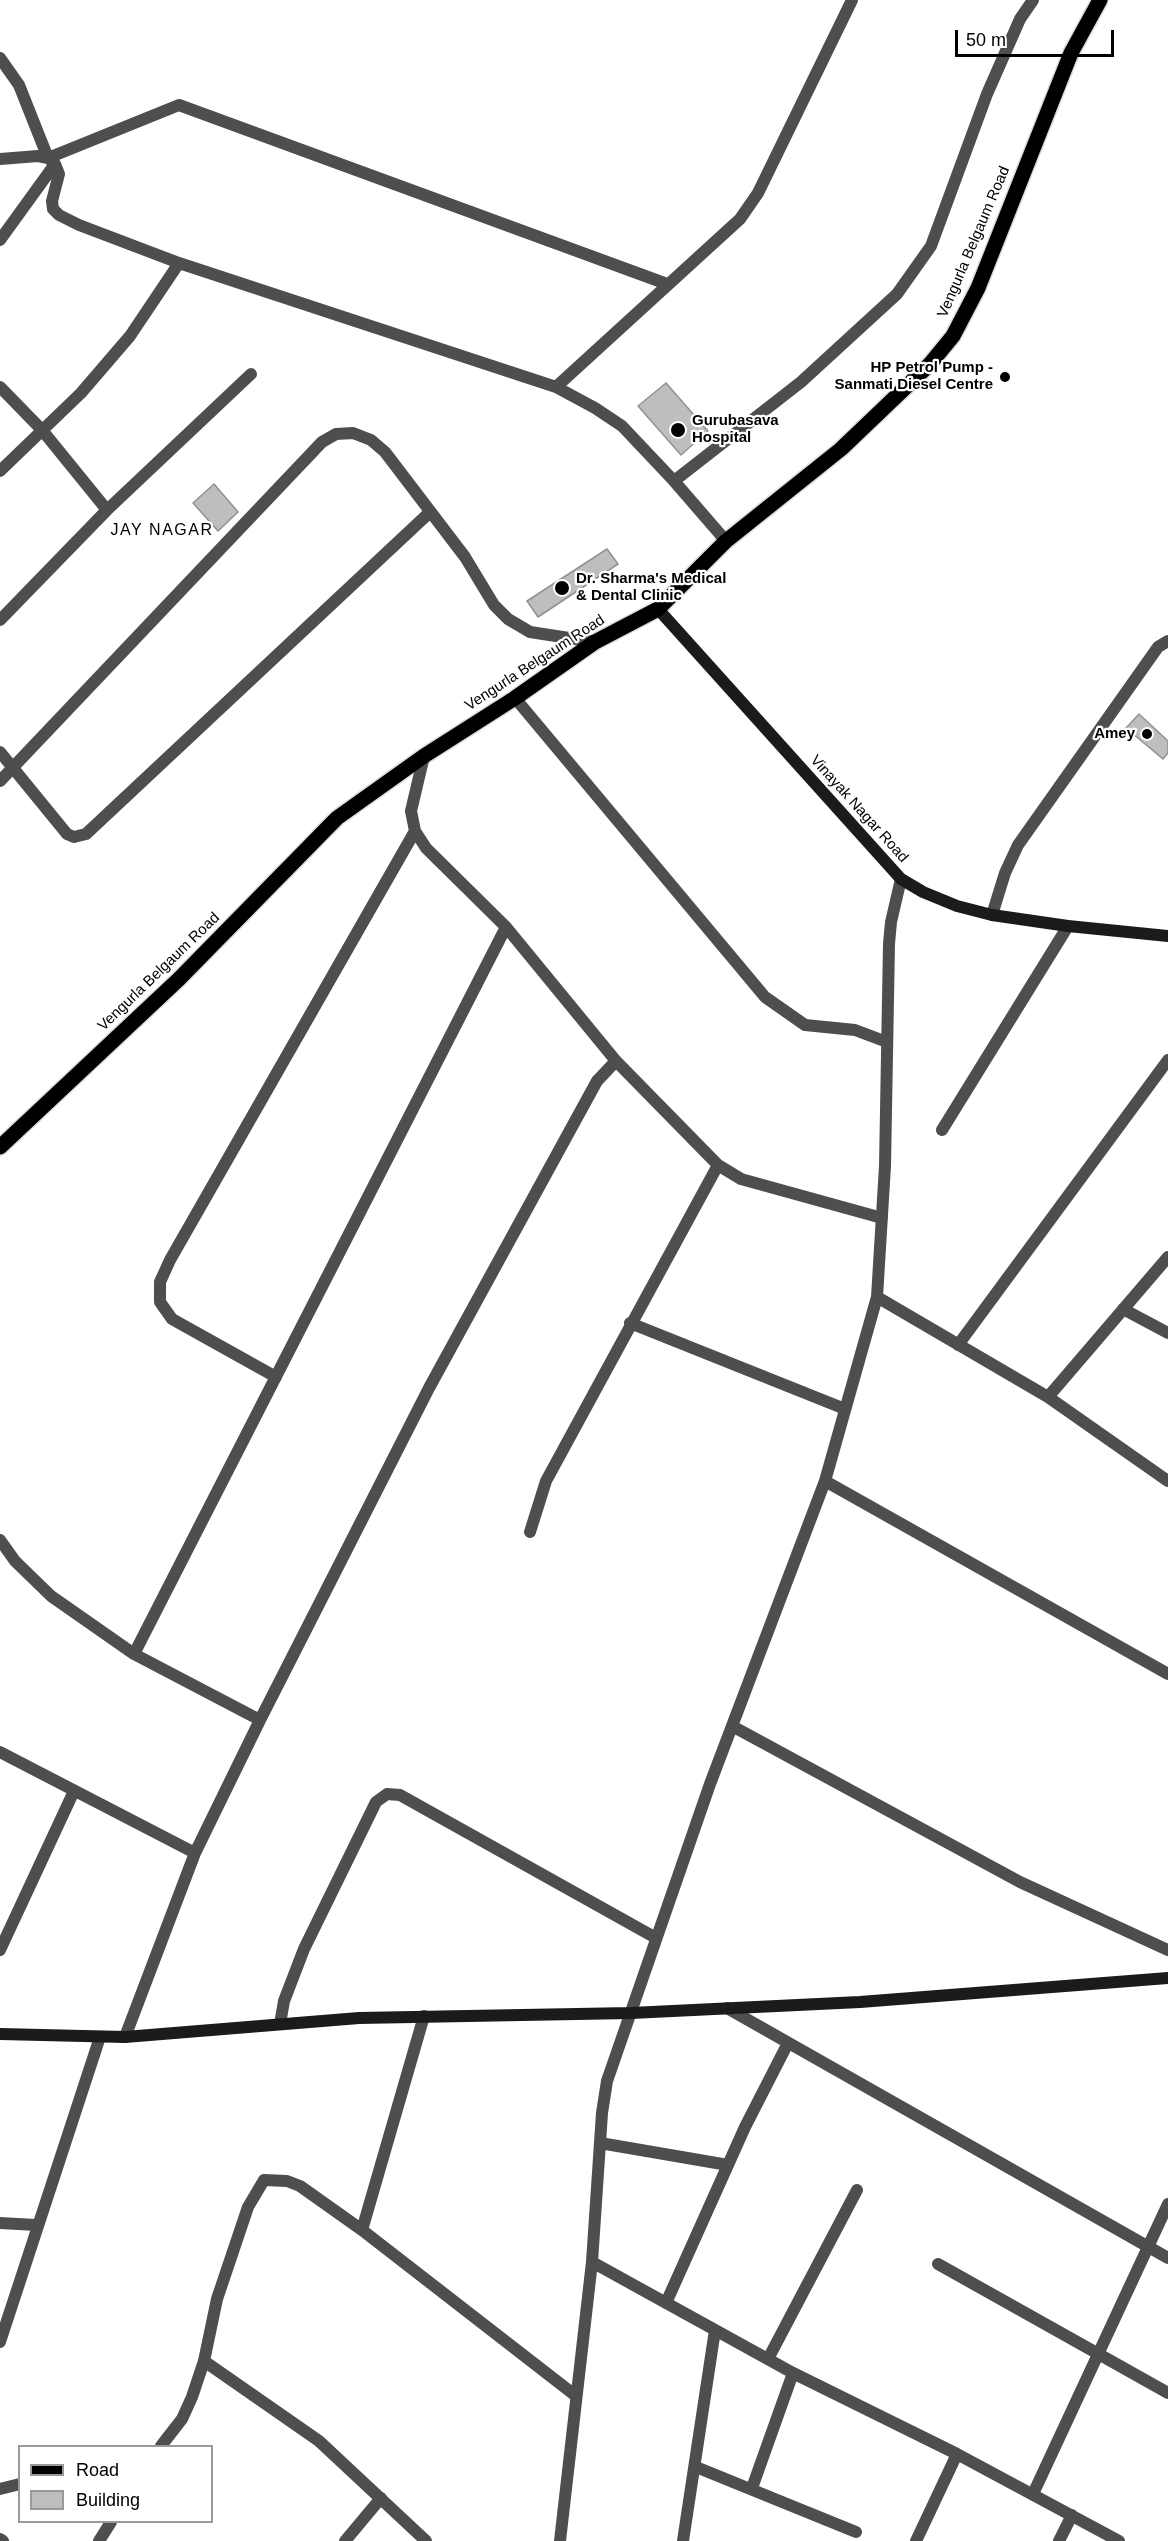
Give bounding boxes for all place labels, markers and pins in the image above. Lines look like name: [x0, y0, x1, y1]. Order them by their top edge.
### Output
place label: HP Petrol Pump - Sanmati Diesel Centre: [835, 359, 993, 394]
marker: HP Petrol Pump - Sanmati Diesel Centre: [998, 370, 1012, 384]
place label: Gurubasava Hospital: [692, 412, 779, 447]
marker: Gurubasava Hospital: [669, 421, 687, 439]
place label: Dr. Sharma's Medical & Dental Clinic: [576, 570, 726, 605]
marker: Dr. Sharma's Medical & Dental Clinic: [553, 579, 571, 597]
place label: Amey: [1094, 725, 1135, 743]
marker: Amey: [1140, 727, 1154, 741]

